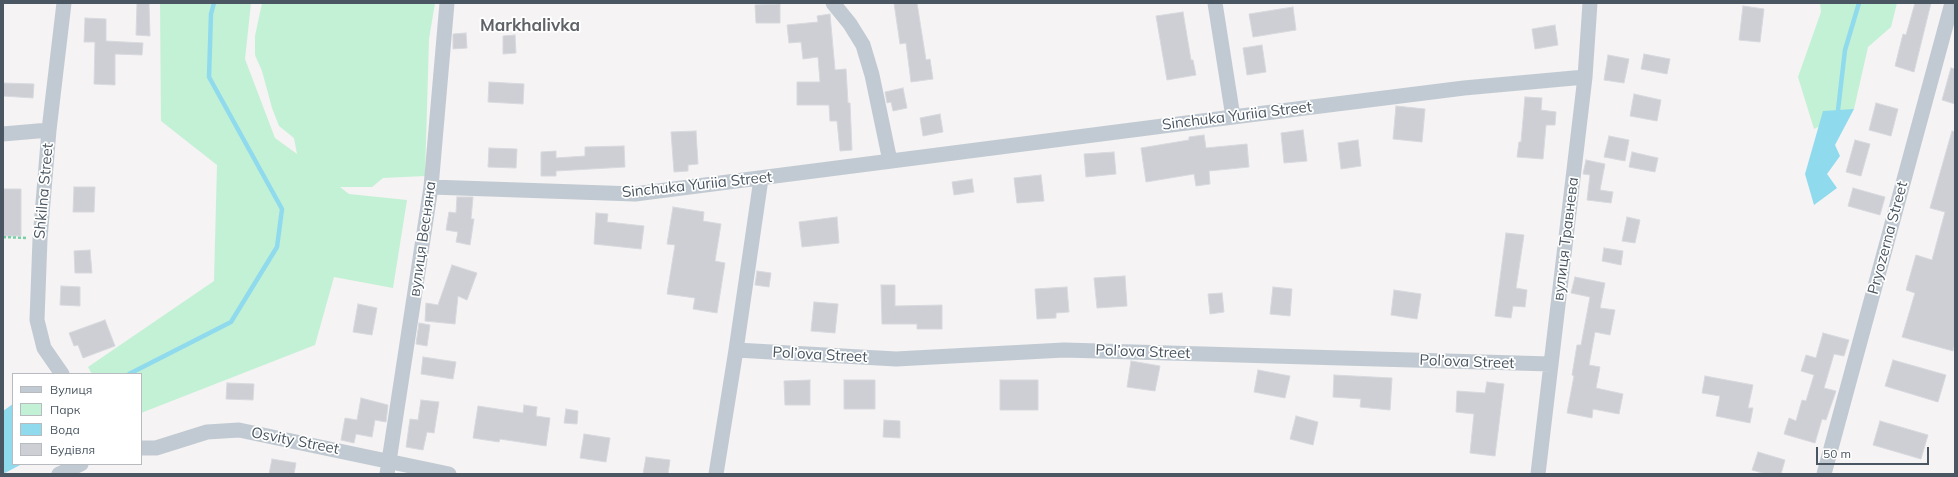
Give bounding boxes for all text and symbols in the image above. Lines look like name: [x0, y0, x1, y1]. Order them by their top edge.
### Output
district label: Markhalivka: [480, 16, 580, 36]
street label: Sinchuka Yuriia Street: [1161, 98, 1313, 134]
street label: Shkilna Street: [31, 142, 57, 240]
street label: Sinchuka Yuriia Street: [621, 168, 773, 202]
street label: вулиця Травнева: [1549, 176, 1583, 302]
street label: вулиця Весняна: [406, 180, 440, 298]
street label: Pryozerna Street: [1864, 180, 1912, 296]
street label: Pol’ova Street: [1095, 341, 1191, 363]
street label: Pol’ova Street: [772, 344, 868, 366]
street label: Pol’ova Street: [1419, 351, 1515, 373]
legend: [12, 373, 142, 465]
text: Вулиця: [50, 382, 92, 397]
text: Парк: [50, 402, 80, 417]
text: Вода: [50, 422, 80, 437]
street label: Osvity Street: [250, 424, 340, 458]
scale bar: [1818, 439, 1931, 465]
text: Будівля: [50, 442, 95, 457]
text: 50 m: [1823, 446, 1851, 461]

